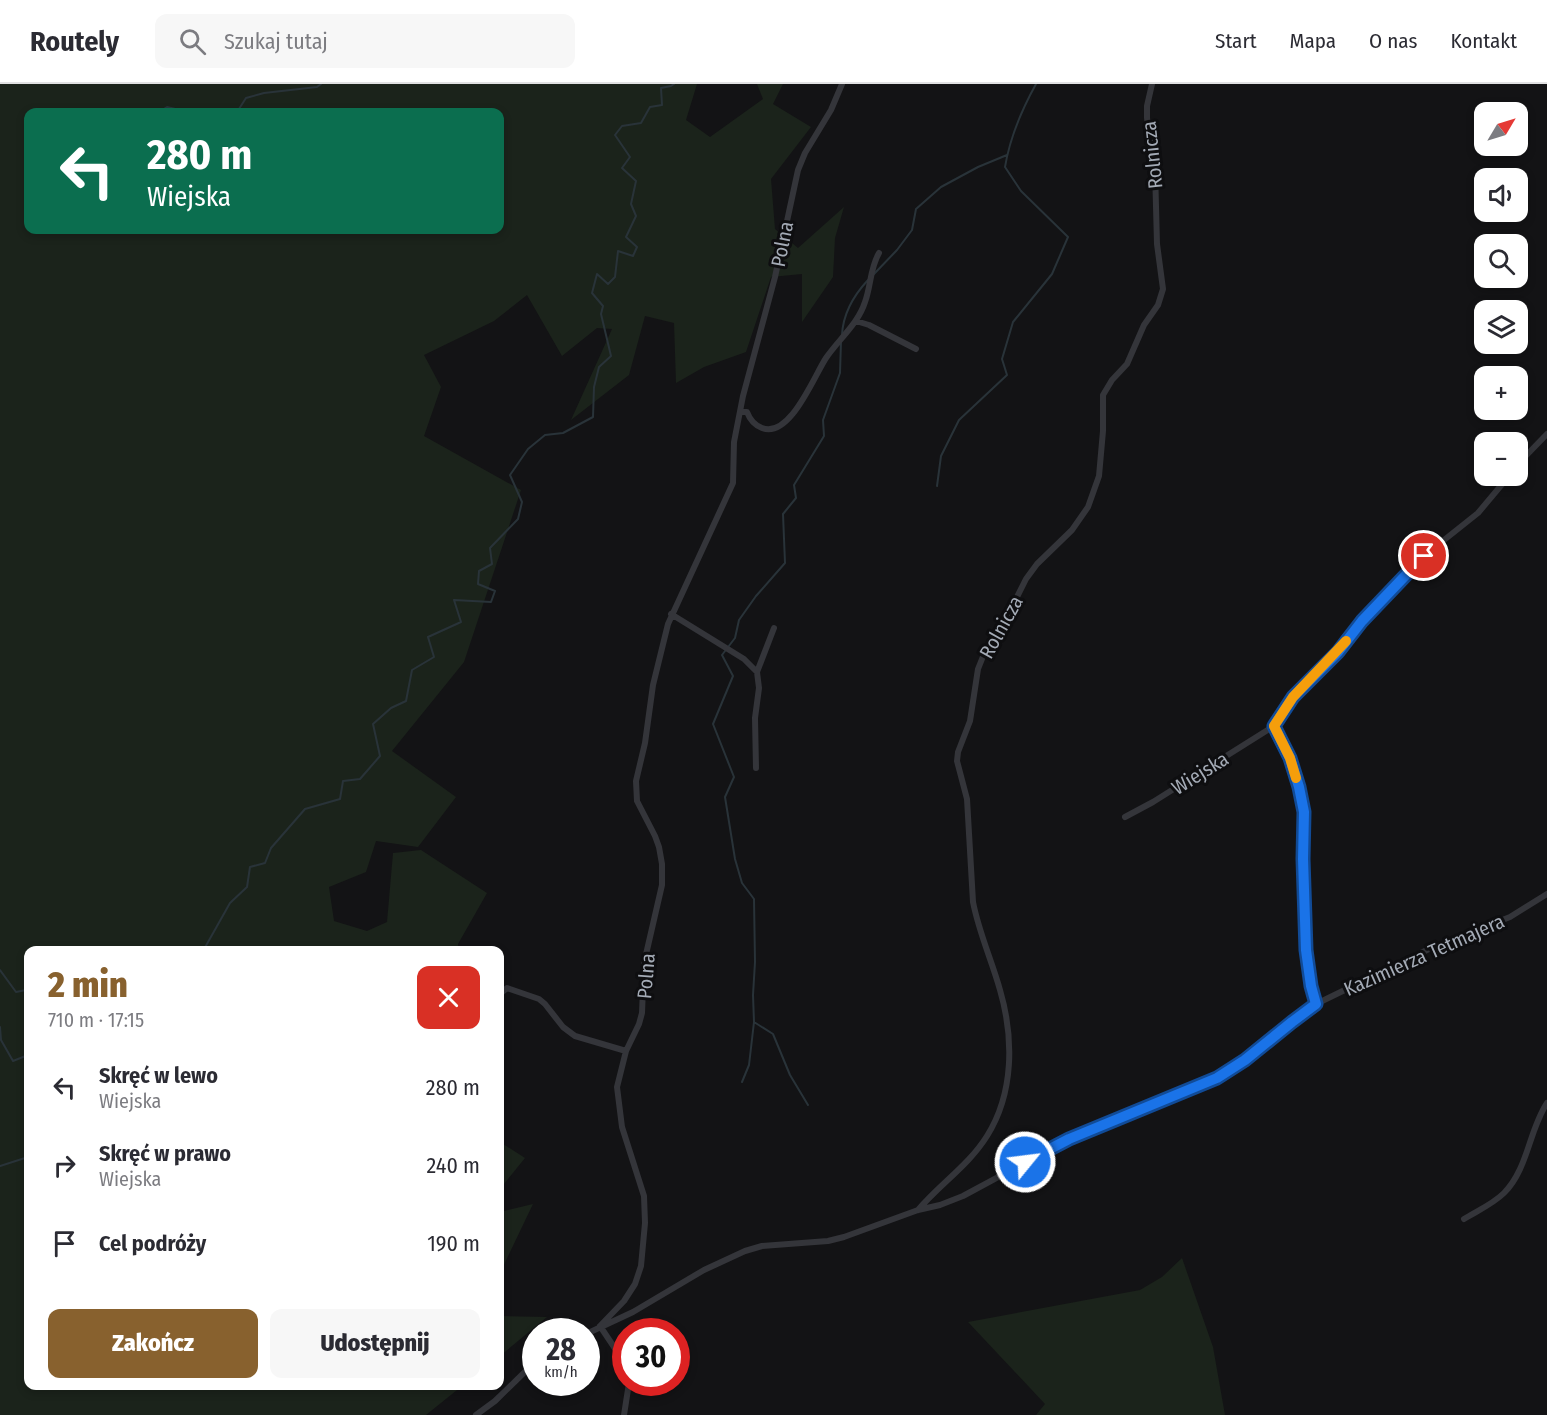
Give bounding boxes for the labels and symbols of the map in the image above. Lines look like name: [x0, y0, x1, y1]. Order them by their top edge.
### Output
north arrow: [1474, 102, 1528, 156]
street label: Rolnicza: [1137, 120, 1167, 190]
street label: Polna: [766, 219, 798, 269]
pin: [1398, 530, 1449, 581]
street label: Rolnicza: [974, 591, 1028, 663]
street label: Wiejska: [1167, 746, 1233, 800]
street label: Kazimierza Tetmajera: [1340, 909, 1508, 1001]
street label: Polna: [632, 952, 660, 1000]
position arrow: [993, 1130, 1057, 1194]
speed limit sign: 30: [612, 1318, 690, 1396]

